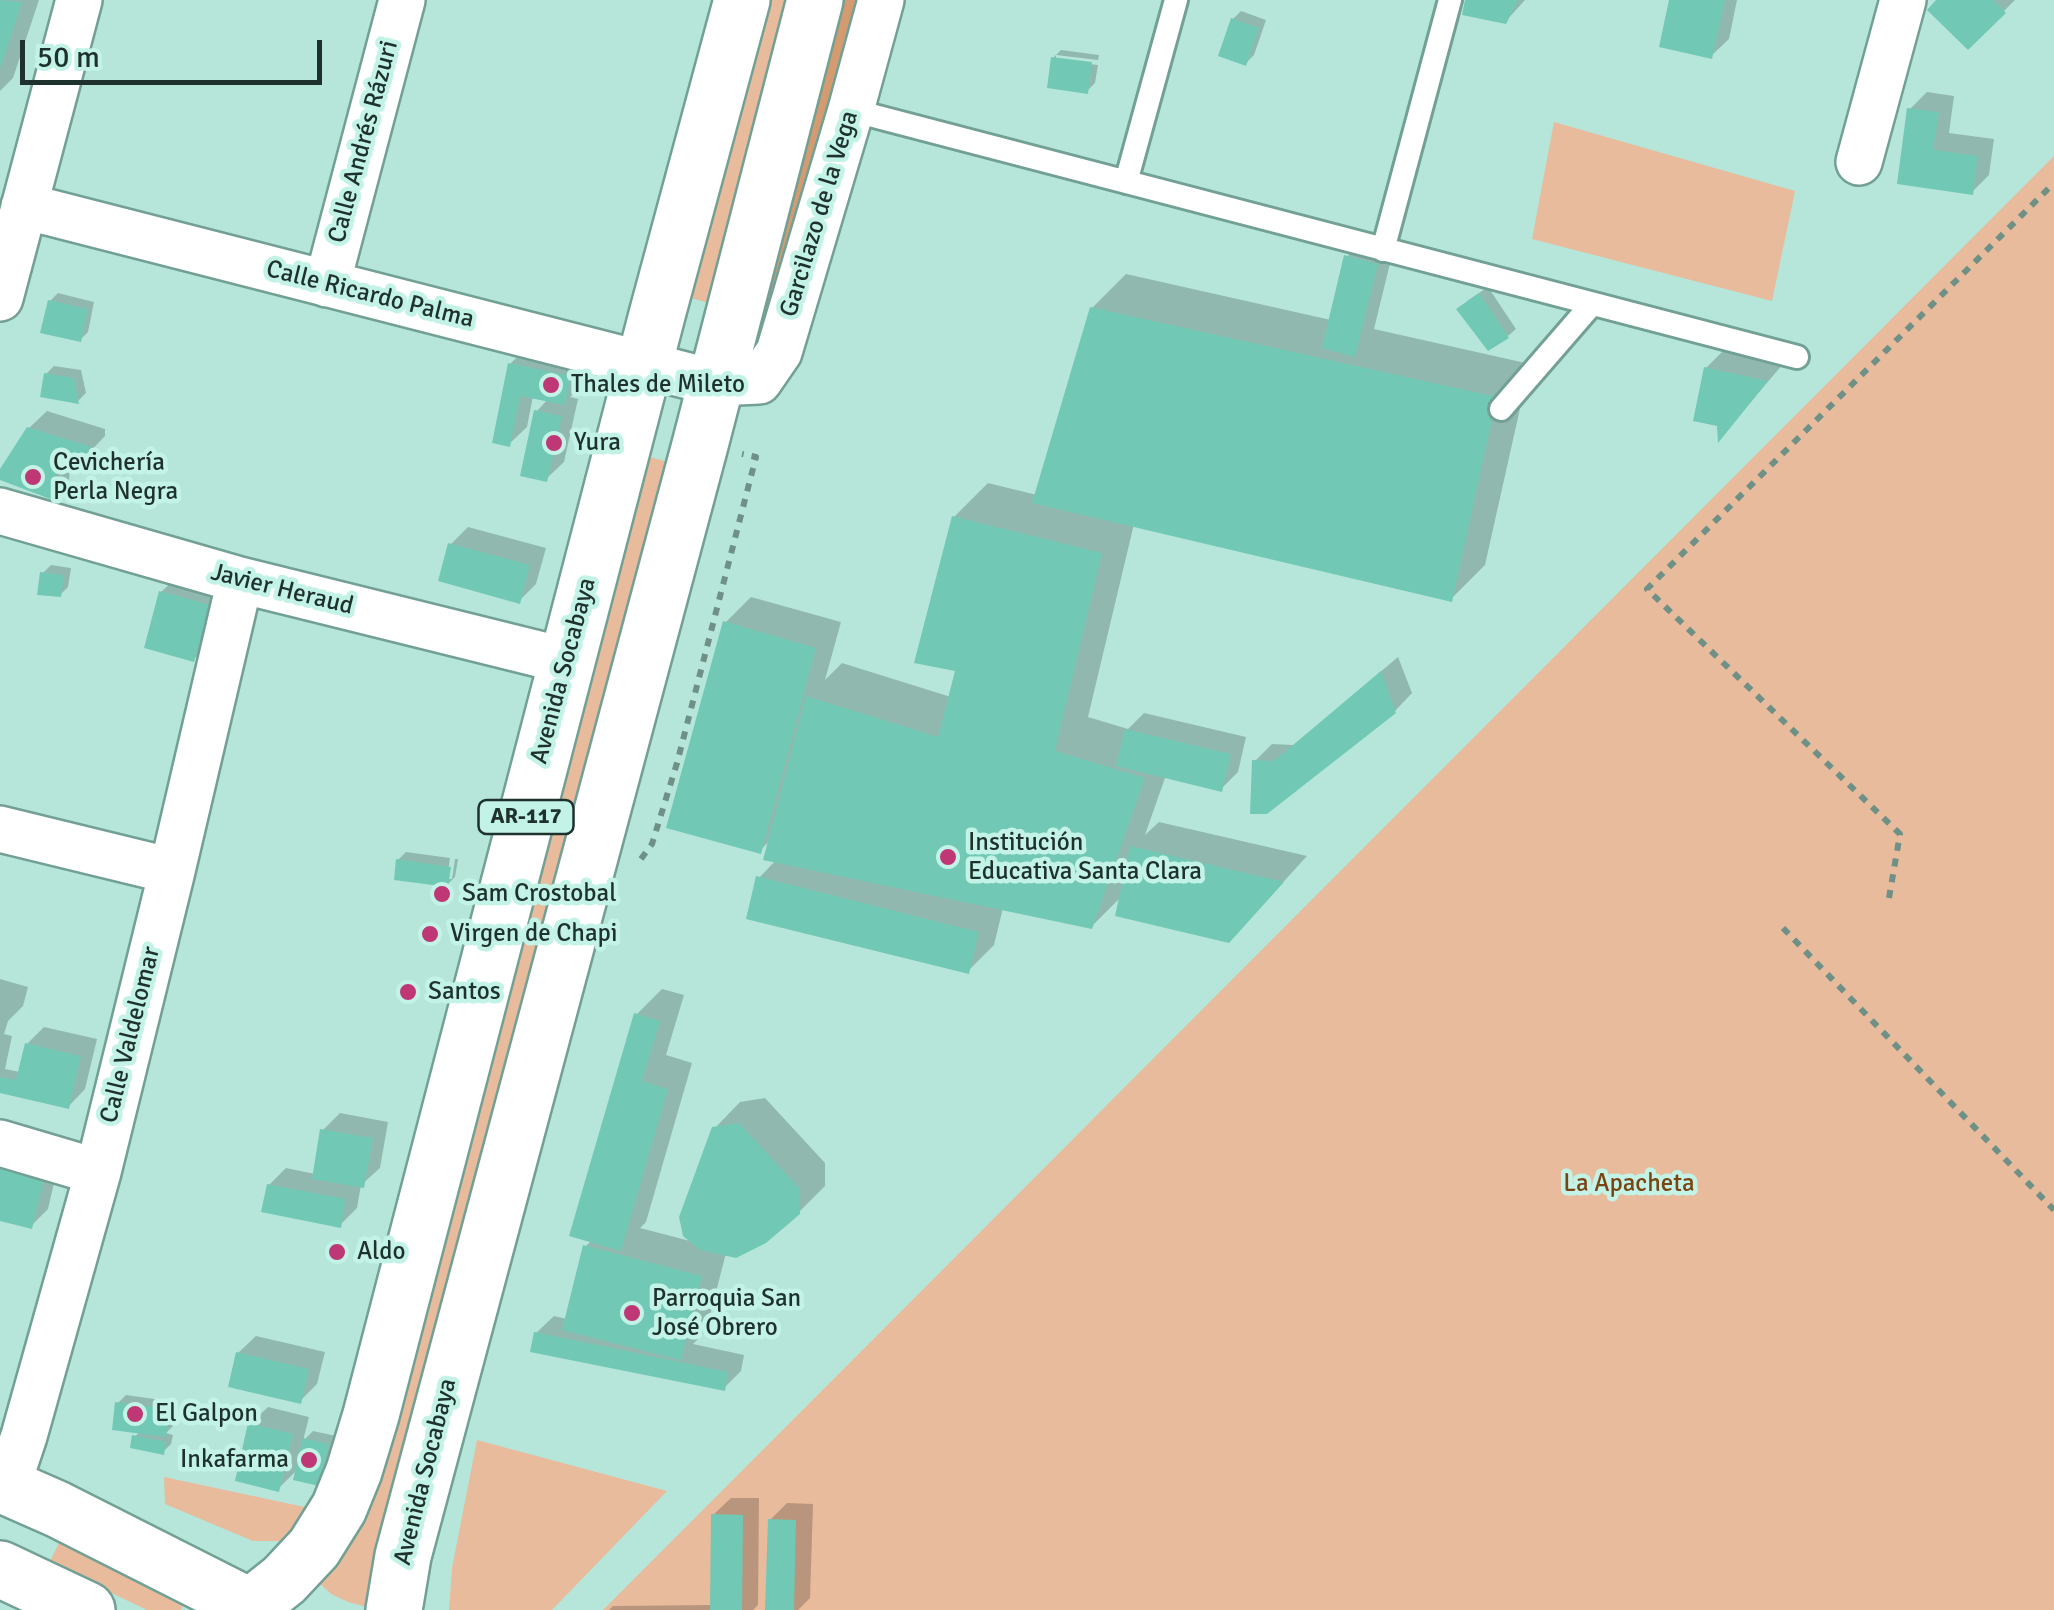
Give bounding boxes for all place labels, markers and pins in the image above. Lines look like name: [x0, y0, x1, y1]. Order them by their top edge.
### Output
place label: Thales de Mileto: [571, 370, 745, 400]
marker: Thales de Mileto: [540, 374, 562, 396]
place label: Yura: [574, 428, 621, 458]
marker: Yura: [543, 432, 565, 454]
place label: Cevichería Perla Negra: [53, 448, 178, 507]
marker: Cevichería Perla Negra: [22, 466, 44, 488]
place label: Institución Educativa Santa Clara: [968, 828, 1202, 887]
marker: Institución Educativa Santa Clara: [937, 846, 959, 868]
place label: Sam Crostobal: [462, 879, 617, 909]
marker: Sam Crostobal: [431, 883, 453, 905]
place label: Virgen de Chapi: [450, 919, 618, 949]
marker: Virgen de Chapi: [419, 923, 441, 945]
place label: Santos: [428, 977, 501, 1007]
marker: Santos: [397, 981, 419, 1003]
place label: Aldo: [357, 1237, 405, 1267]
marker: Aldo: [326, 1241, 348, 1263]
place label: Parroquia San José Obrero: [652, 1284, 801, 1343]
marker: Parroquia San José Obrero: [621, 1302, 643, 1324]
place label: El Galpon: [155, 1399, 258, 1429]
marker: El Galpon: [124, 1403, 146, 1425]
place label: Inkafarma: [180, 1445, 289, 1475]
marker: Inkafarma: [298, 1449, 320, 1471]

